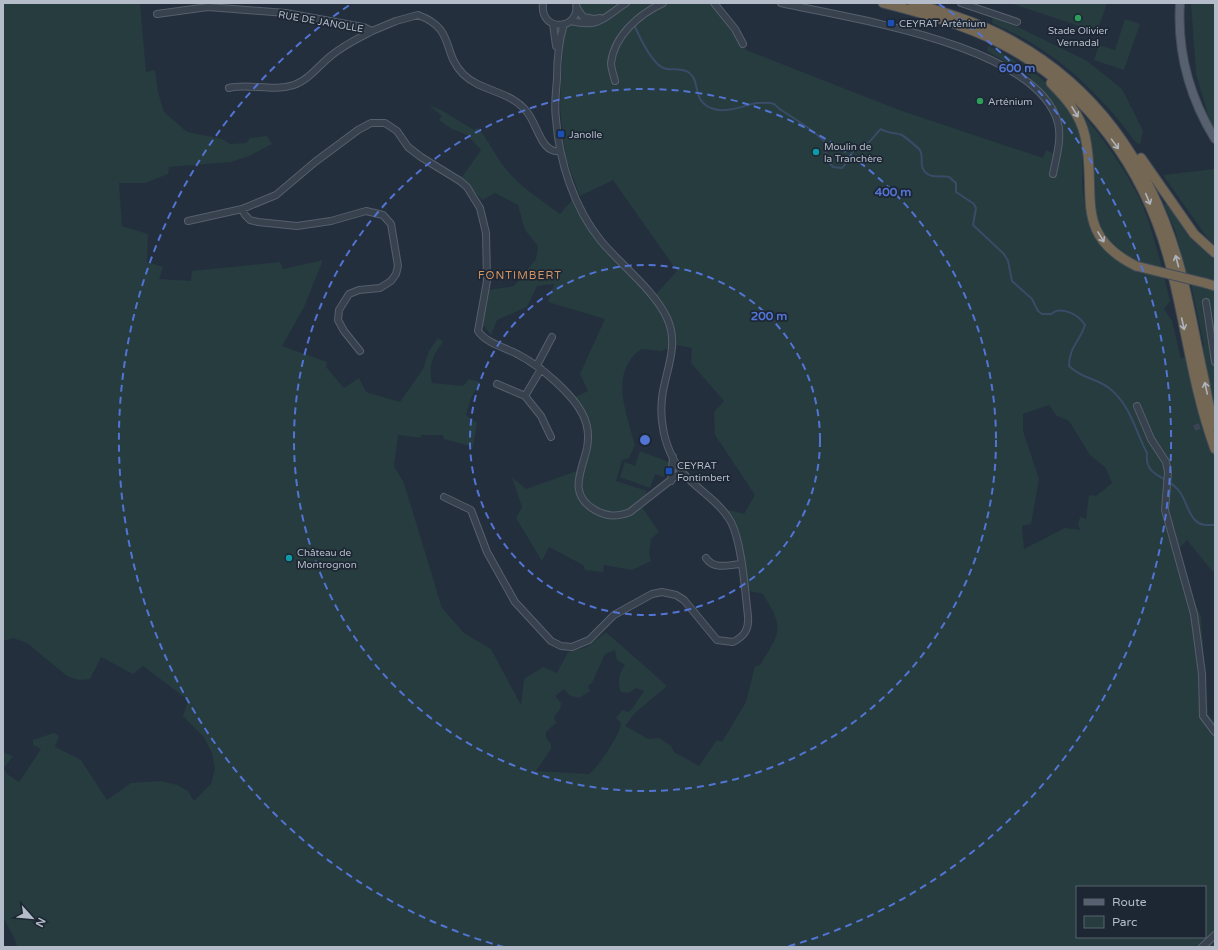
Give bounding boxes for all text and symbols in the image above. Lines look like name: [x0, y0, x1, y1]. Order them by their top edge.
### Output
street label: RUE DE JANOLLE: [277, 9, 364, 35]
marker: Stade Olivier Vernadal: [1073, 13, 1083, 23]
marker: CEYRAT Arténium: [886, 18, 896, 28]
place label: CEYRAT Arténium: [899, 18, 986, 30]
place label: Stade Olivier Vernadal: [1048, 25, 1108, 49]
text: 600 m: [999, 61, 1035, 75]
marker: Arténium: [975, 96, 985, 106]
place label: Arténium: [988, 96, 1033, 108]
one-way arrow: [1071, 106, 1079, 118]
marker: Janolle: [556, 129, 566, 139]
place label: Janolle: [569, 129, 602, 141]
one-way arrow: [1111, 138, 1119, 149]
place label: Moulin de la Tranchère: [824, 141, 882, 165]
marker: Moulin de la Tranchère: [811, 147, 821, 157]
text: 400 m: [875, 185, 911, 199]
one-way arrow: [1144, 192, 1152, 204]
one-way arrow: [1097, 231, 1105, 243]
one-way arrow: [1173, 255, 1181, 268]
district label: FONTIMBERT: [478, 269, 562, 282]
text: 200 m: [751, 309, 787, 323]
one-way arrow: [1179, 317, 1187, 330]
one-way arrow: [1201, 382, 1209, 395]
centre of rings: [638, 433, 652, 447]
place label: CEYRAT Fontimbert: [677, 460, 730, 484]
marker: CEYRAT Fontimbert: [664, 466, 674, 476]
place label: Château de Montrognon: [297, 547, 357, 571]
marker: Château de Montrognon: [284, 553, 294, 563]
legend: [1076, 886, 1206, 938]
text: Route: [1112, 895, 1147, 909]
north arrow: [12, 898, 52, 938]
text: N: [33, 915, 48, 929]
text: Parc: [1112, 915, 1137, 929]

